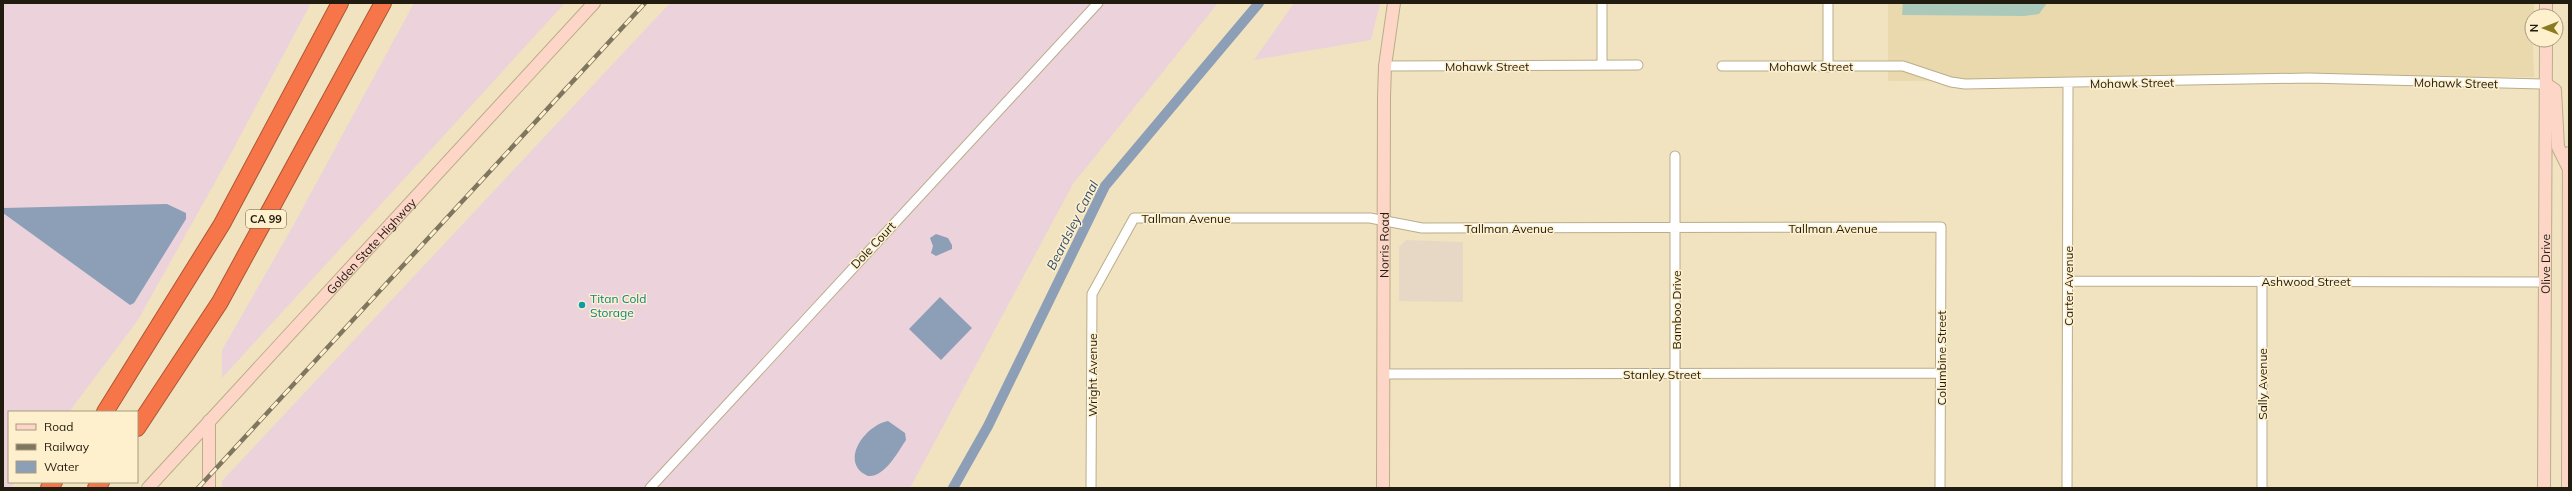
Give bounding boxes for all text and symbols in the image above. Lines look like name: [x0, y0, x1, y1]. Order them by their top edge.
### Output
north arrow: [2524, 8, 2564, 48]
text: N: [2527, 24, 2541, 32]
street label: Mohawk Street: [1445, 59, 1529, 74]
street label: Mohawk Street: [1769, 59, 1853, 74]
street label: Mohawk Street: [2090, 75, 2174, 91]
street label: Mohawk Street: [2414, 75, 2498, 91]
water label: Beardsley Canal: [1043, 177, 1102, 272]
street label: Golden State Highway: [323, 194, 419, 297]
road number: CA 99: [246, 210, 286, 228]
street label: Tallman Avenue: [1142, 211, 1230, 226]
street label: Norris Road: [1376, 212, 1391, 278]
street label: Dole Court: [847, 218, 899, 272]
street label: Tallman Avenue: [1465, 221, 1553, 236]
street label: Tallman Avenue: [1789, 221, 1877, 236]
street label: Olive Drive: [2537, 234, 2553, 294]
street label: Carter Avenue: [2061, 246, 2076, 326]
street label: Bamboo Drive: [1669, 271, 1684, 349]
street label: Ashwood Street: [2261, 274, 2351, 289]
place label: Titan Cold Storage: [590, 291, 646, 320]
marker: Titan Cold Storage: [577, 300, 587, 310]
street label: Columbine Street: [1934, 311, 1949, 405]
street label: Wright Avenue: [1085, 333, 1100, 417]
street label: Sally Avenue: [2255, 348, 2270, 420]
street label: Stanley Street: [1623, 367, 1701, 382]
legend: [8, 411, 138, 483]
text: Road: [44, 419, 73, 434]
text: Railway: [44, 439, 90, 454]
text: Water: [44, 459, 80, 474]

